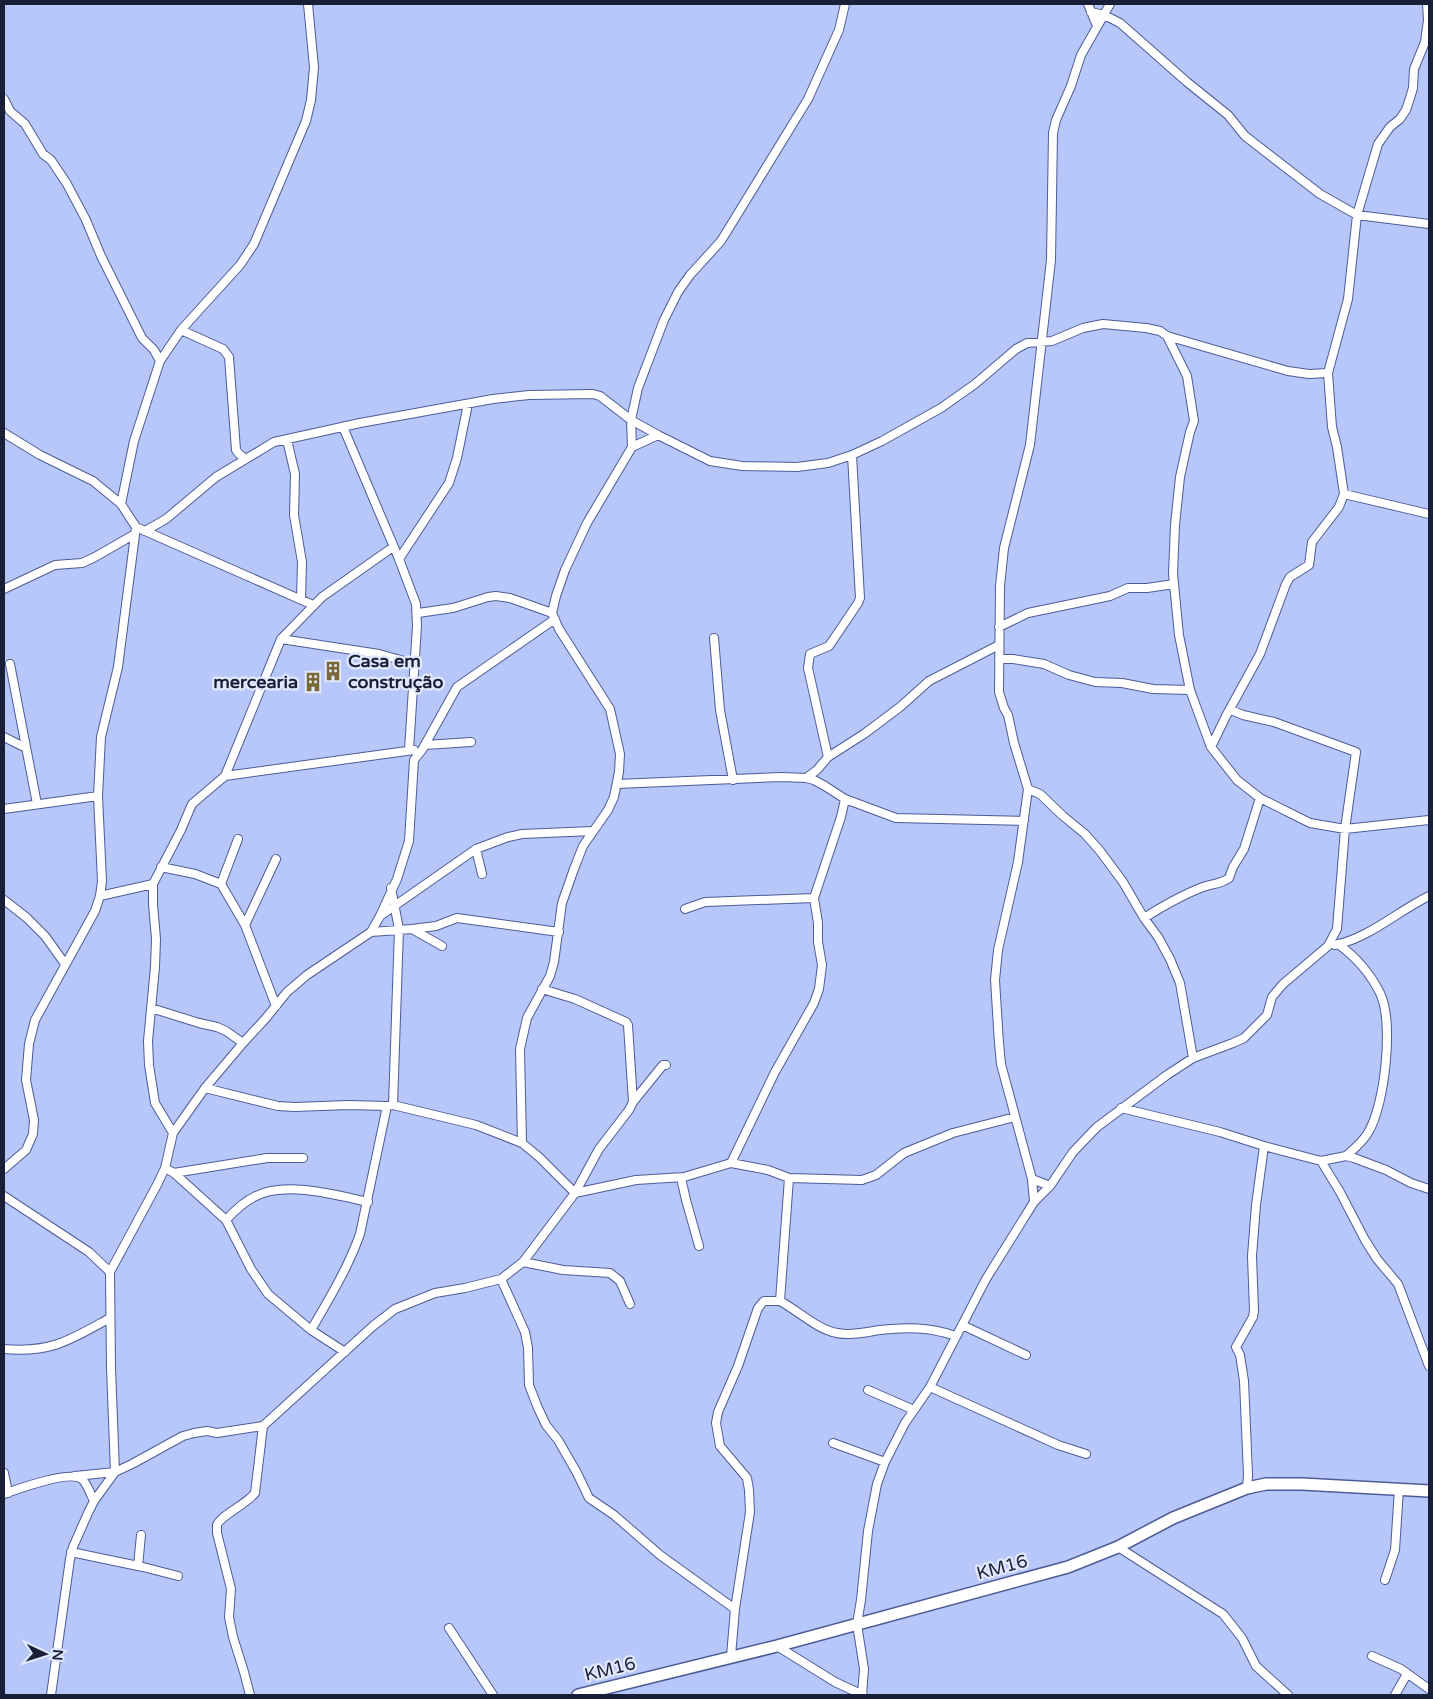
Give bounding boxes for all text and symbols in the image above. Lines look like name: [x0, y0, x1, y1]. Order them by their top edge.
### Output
place label: Casa em construção: [348, 650, 443, 693]
building icon: Casa em construção: [322, 660, 344, 682]
place label: mercearia: [213, 671, 298, 693]
building icon: mercearia: [302, 671, 324, 693]
street label: KM16: [974, 1550, 1030, 1584]
north arrow: [20, 1629, 70, 1679]
text: N: [49, 1649, 66, 1661]
street label: KM16: [582, 1652, 638, 1686]

